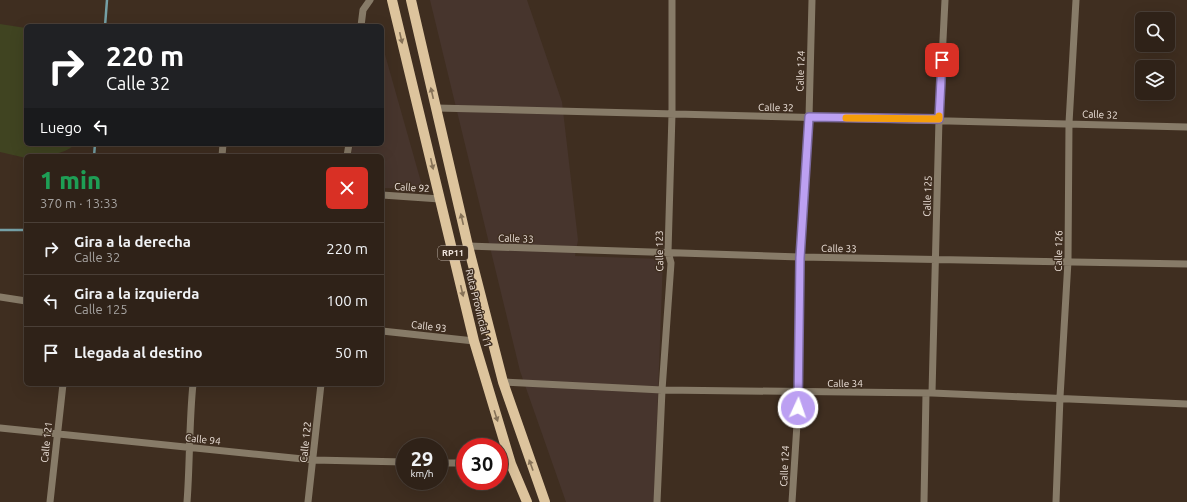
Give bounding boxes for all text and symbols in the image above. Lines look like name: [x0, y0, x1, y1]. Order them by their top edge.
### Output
map controls: [1135, 12, 1175, 100]
button: search: [1135, 12, 1175, 52]
one-way arrow: [399, 32, 405, 44]
icon: right: [40, 40, 92, 92]
text: 220 m: [106, 40, 184, 71]
pin: [925, 43, 959, 77]
icon: arrive: [931, 49, 953, 71]
street label: Calle 124: [794, 50, 807, 92]
button: layers: [1135, 60, 1175, 100]
text: Calle 32: [106, 73, 170, 93]
one-way arrow: [429, 86, 435, 99]
street label: Calle 32: [758, 102, 794, 113]
street label: Calle 32: [1082, 108, 1118, 121]
icon: left: [90, 116, 112, 138]
text: Luego: [40, 119, 82, 136]
one-way arrow: [429, 158, 435, 171]
text: 1 min: [40, 167, 101, 194]
button: close: [326, 167, 368, 209]
street label: Calle 125: [921, 175, 934, 217]
street label: Calle 92: [394, 181, 430, 194]
text: 370 m · 13:33: [40, 196, 118, 210]
one-way arrow: [458, 213, 464, 225]
street label: Calle 123: [654, 230, 665, 272]
street label: Calle 126: [1053, 230, 1064, 272]
street label: Calle 33: [498, 232, 534, 245]
text: Gira a la derecha: [74, 233, 191, 250]
icon: right: [40, 238, 62, 260]
text: 220 m: [326, 240, 368, 257]
street label: Calle 33: [821, 243, 857, 254]
road number: RP11: [438, 246, 468, 260]
text: Calle 32: [74, 250, 120, 264]
street label: Ruta Provincial 11: [463, 268, 494, 348]
text: Gira a la izquierda: [74, 285, 200, 302]
one-way arrow: [459, 285, 465, 297]
icon: left: [40, 290, 62, 312]
text: 100 m: [326, 292, 368, 309]
text: Calle 125: [74, 302, 128, 316]
street label: Calle 93: [411, 319, 447, 334]
icon: arrive: [40, 342, 62, 364]
text: Llegada al destino: [74, 344, 203, 361]
text: 50 m: [335, 344, 368, 361]
street label: Calle 34: [827, 378, 863, 389]
position arrow: [777, 387, 819, 429]
one-way arrow: [493, 411, 499, 423]
street label: Calle 121: [39, 421, 54, 463]
street label: Calle 122: [298, 421, 313, 463]
street label: Calle 94: [185, 432, 222, 447]
speed limit sign: 30: [456, 438, 508, 490]
street label: Calle 124: [778, 445, 791, 487]
text: 29: [411, 447, 433, 470]
one-way arrow: [528, 459, 534, 471]
text: km/h: [410, 468, 434, 479]

